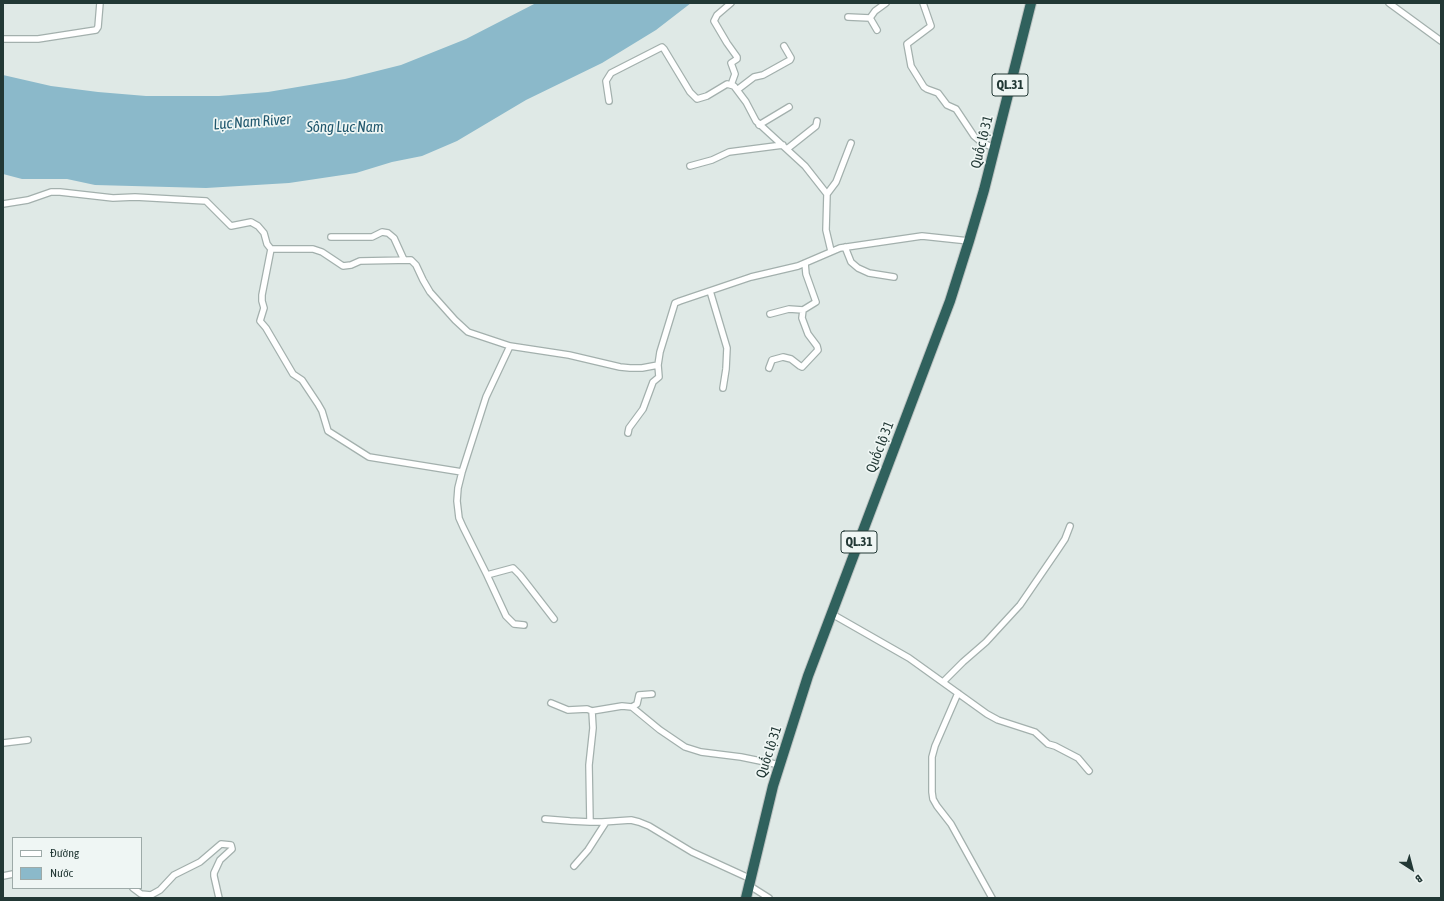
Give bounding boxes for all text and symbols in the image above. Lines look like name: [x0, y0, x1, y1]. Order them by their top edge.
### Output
road number: QL.31: [992, 74, 1028, 96]
water label: Lục Nam River: [213, 110, 291, 134]
street label: Quốc lộ 31: [967, 114, 997, 170]
water label: Sông Lục Nam: [306, 118, 384, 136]
street label: Quốc lộ 31: [863, 419, 897, 475]
road number: QL.31: [841, 531, 877, 553]
street label: Quốc lộ 31: [753, 724, 785, 780]
legend: [12, 837, 142, 889]
text: Đường: [50, 846, 79, 860]
north arrow: [1392, 849, 1432, 889]
text: Nước: [50, 866, 73, 880]
text: B: [1413, 872, 1425, 885]

